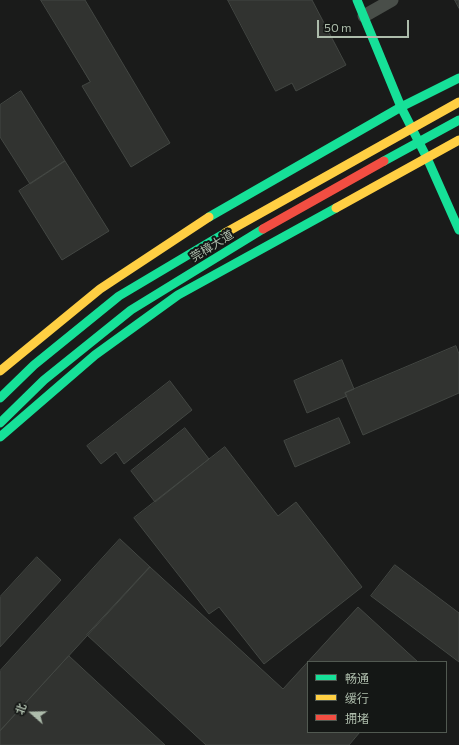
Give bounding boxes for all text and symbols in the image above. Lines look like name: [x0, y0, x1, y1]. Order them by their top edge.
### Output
scale bar: [319, 12, 411, 38]
text: 50 m: [324, 20, 352, 34]
street label: 莞樟大道: [188, 227, 236, 265]
legend: [307, 661, 447, 733]
text: 畅通: [345, 671, 369, 685]
text: 缓行: [345, 691, 369, 705]
north arrow: [12, 693, 52, 733]
text: 北: [12, 701, 28, 716]
text: 拥堵: [345, 711, 369, 725]

